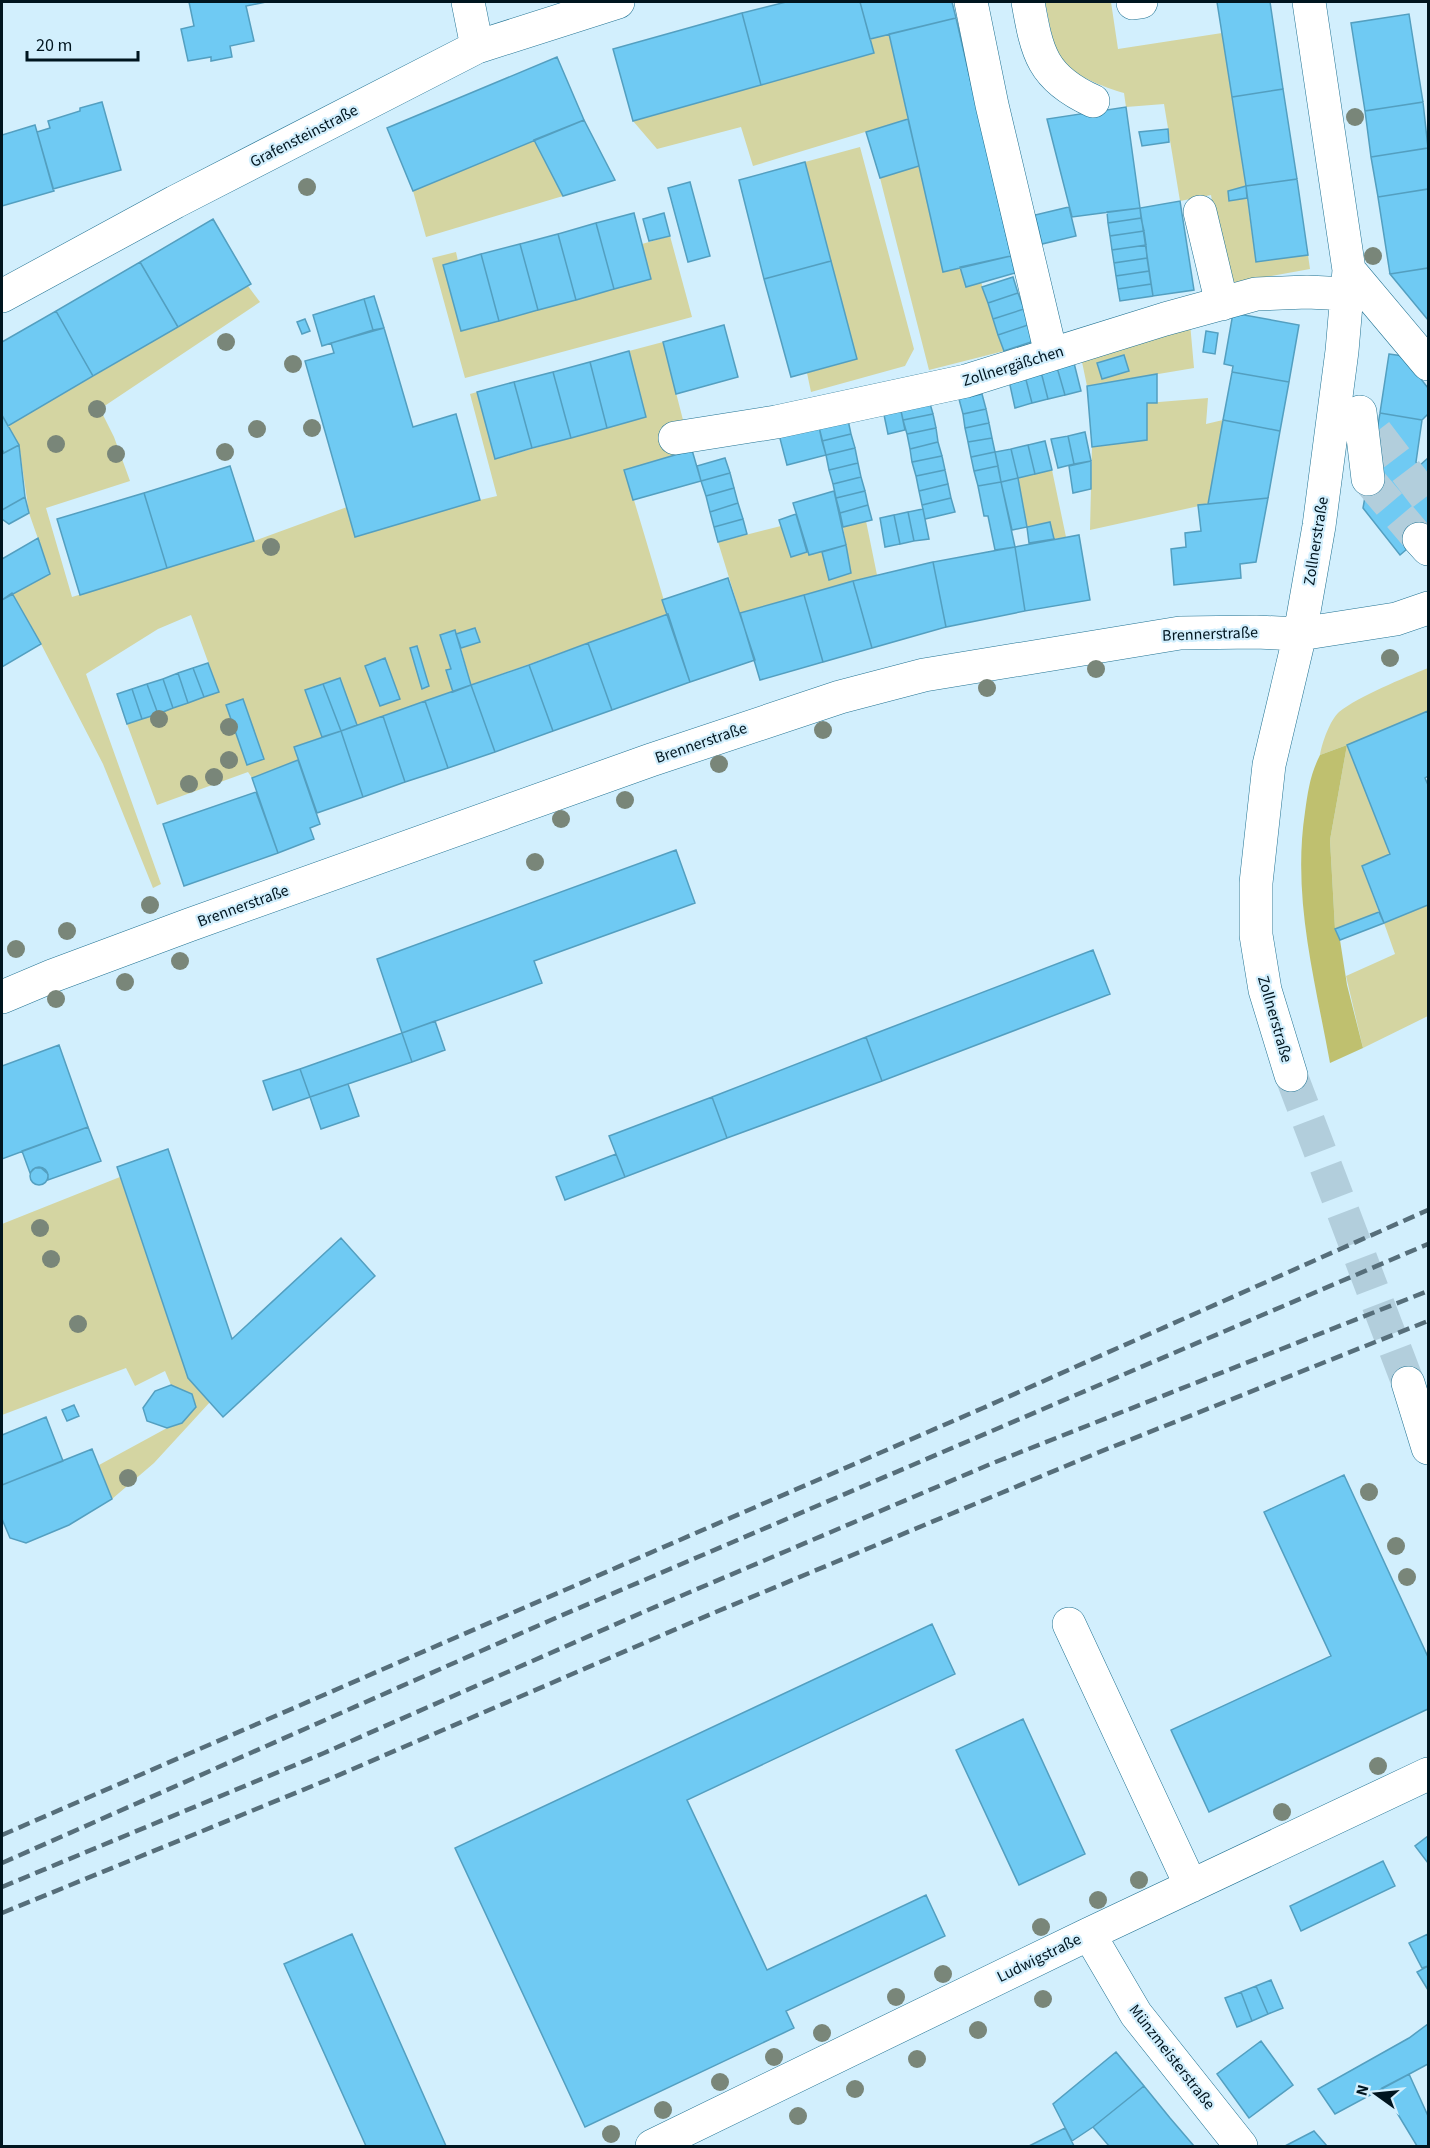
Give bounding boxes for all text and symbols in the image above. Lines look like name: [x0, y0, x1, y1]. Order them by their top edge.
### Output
scale bar: [27, 24, 138, 62]
text: 20 m: [36, 33, 72, 58]
street label: Grafensteinstraße: [246, 99, 362, 173]
street label: Zollnergäßchen: [960, 340, 1066, 392]
street label: Zollnerstraße: [1298, 495, 1334, 587]
street label: Brennerstraße: [1162, 621, 1258, 647]
street label: Brennerstraße: [652, 717, 750, 769]
street label: Brennerstraße: [194, 879, 292, 933]
street label: Zollnerstraße: [1252, 973, 1298, 1065]
street label: Ludwigstraße: [993, 1928, 1085, 1988]
street label: Münzmeisterstraße: [1124, 2000, 1220, 2114]
north arrow: [1346, 2064, 1406, 2124]
text: N: [1350, 2082, 1374, 2098]

